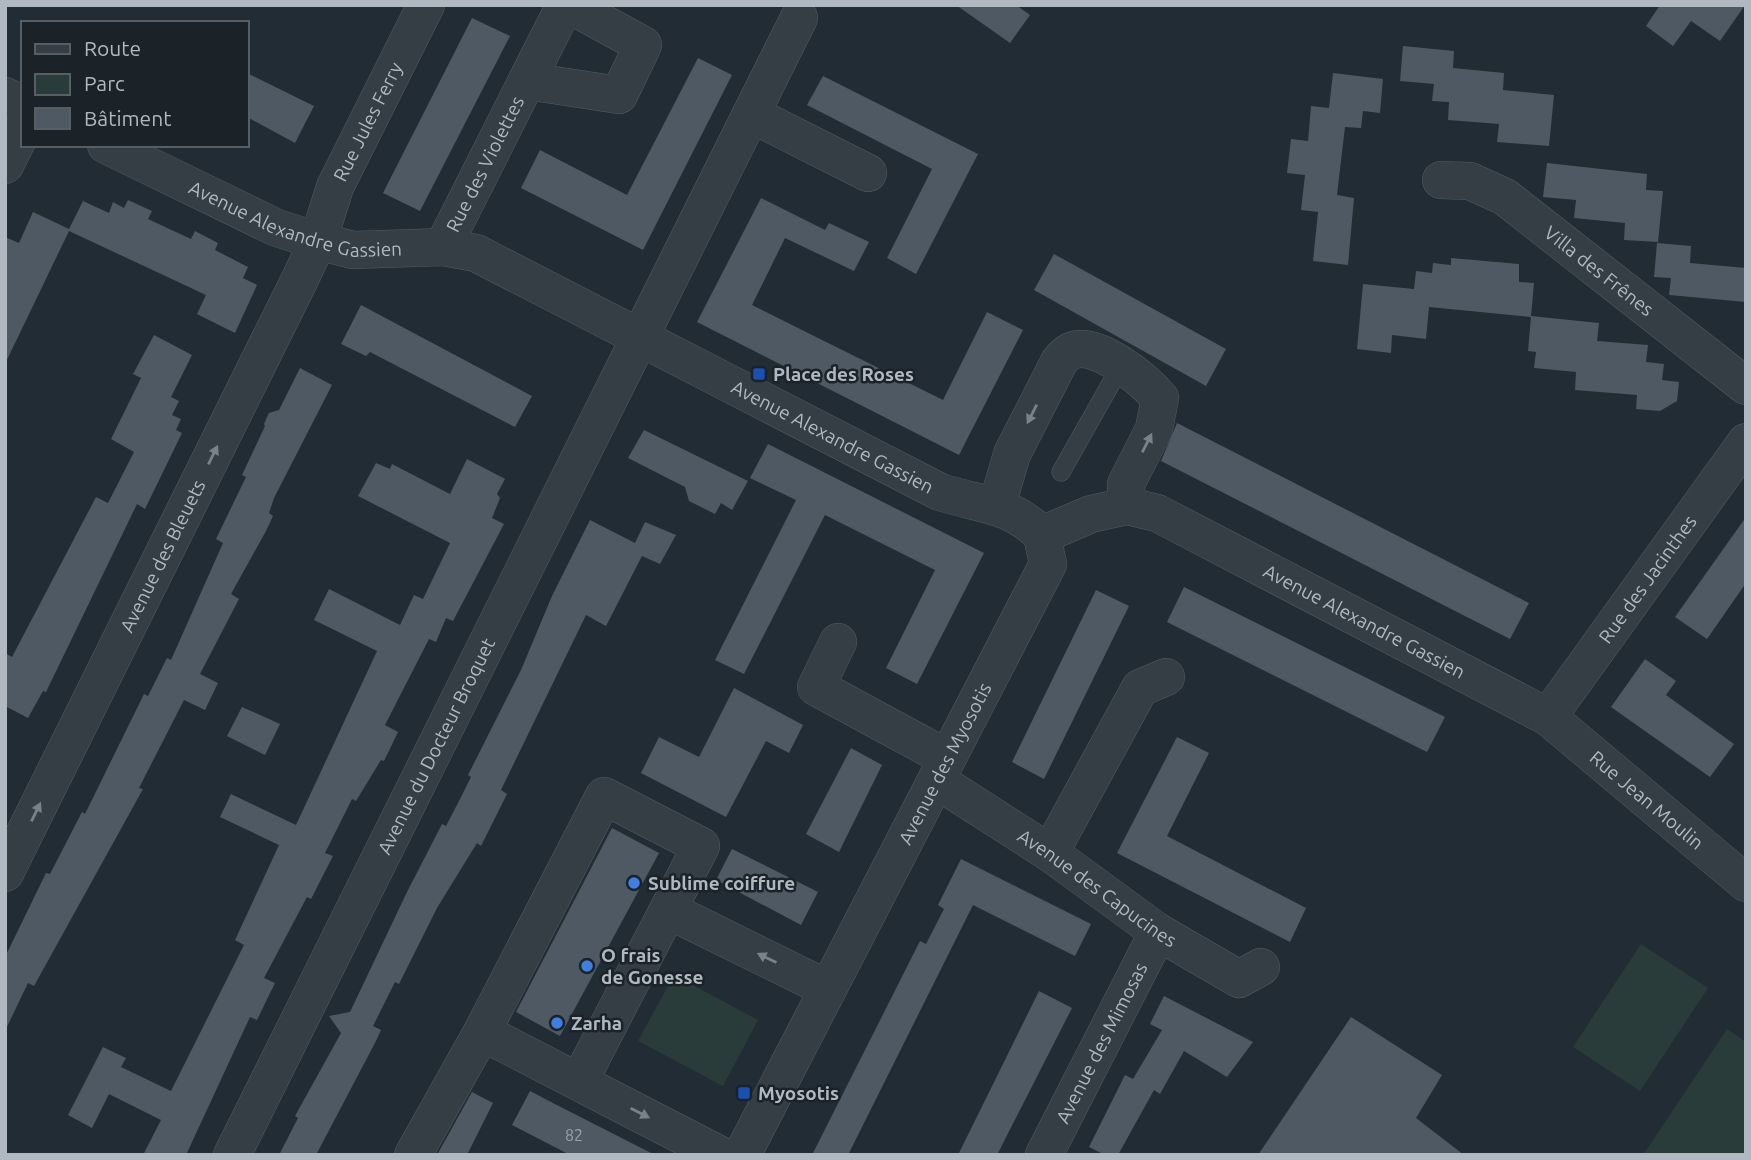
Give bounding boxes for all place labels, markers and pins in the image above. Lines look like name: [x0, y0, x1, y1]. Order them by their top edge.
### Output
place label: Place des Roses: [773, 363, 914, 385]
marker: Place des Roses: [751, 366, 767, 382]
place label: Sublime coiffure: [648, 872, 795, 894]
marker: Sublime coiffure: [626, 875, 642, 891]
place label: O frais de Gonesse: [601, 944, 703, 988]
marker: O frais de Gonesse: [579, 958, 595, 974]
place label: Zarha: [571, 1012, 622, 1034]
marker: Zarha: [549, 1015, 565, 1031]
place label: Myosotis: [758, 1082, 839, 1104]
marker: Myosotis: [736, 1085, 752, 1101]

